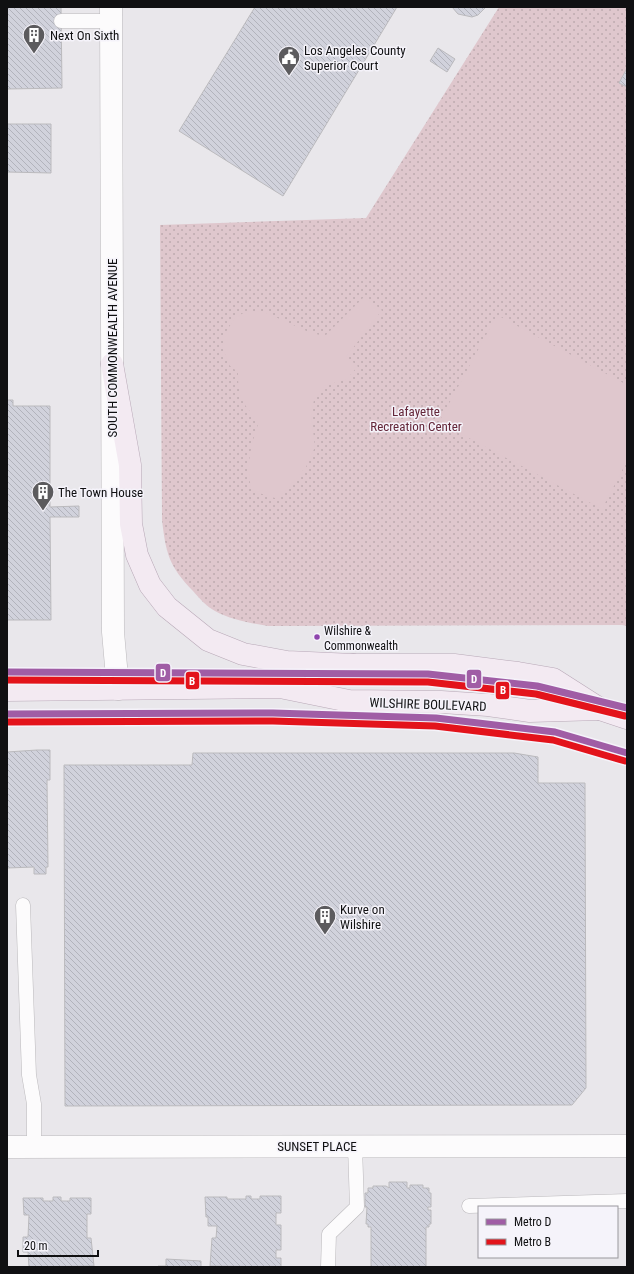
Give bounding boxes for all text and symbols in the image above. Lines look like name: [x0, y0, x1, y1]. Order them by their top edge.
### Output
building icon: Next On Sixth: [21, 22, 47, 55]
place label: Next On Sixth: [50, 28, 119, 43]
place label: Los Angeles County Superior Court: [304, 43, 406, 73]
public building icon: Los Angeles County Superior Court: [276, 44, 302, 77]
street label: SOUTH COMMONWEALTH AVENUE: [105, 259, 120, 437]
park label: Lafayette Recreation Center: [370, 404, 462, 434]
building icon: The Town House: [30, 479, 56, 512]
place label: The Town House: [58, 485, 143, 500]
place label: Wilshire & Commonwealth: [324, 624, 398, 653]
marker: Wilshire & Commonwealth: [312, 632, 322, 642]
line badge: D: [155, 663, 171, 682]
text: D: [160, 667, 166, 680]
line badge: D: [466, 669, 482, 689]
line badge: B: [185, 671, 200, 690]
text: D: [471, 673, 477, 686]
text: B: [189, 675, 195, 688]
line badge: B: [495, 681, 510, 700]
text: B: [500, 684, 506, 697]
street label: WILSHIRE BOULEVARD: [369, 695, 487, 714]
place label: Kurve on Wilshire: [340, 902, 385, 932]
building icon: Kurve on Wilshire: [312, 903, 338, 936]
street label: SUNSET PLACE: [277, 1139, 357, 1154]
legend: [478, 1206, 618, 1258]
text: Metro D: [514, 1215, 552, 1229]
scale bar: [18, 1232, 98, 1258]
text: Metro B: [514, 1235, 551, 1249]
text: 20 m: [24, 1239, 48, 1253]

